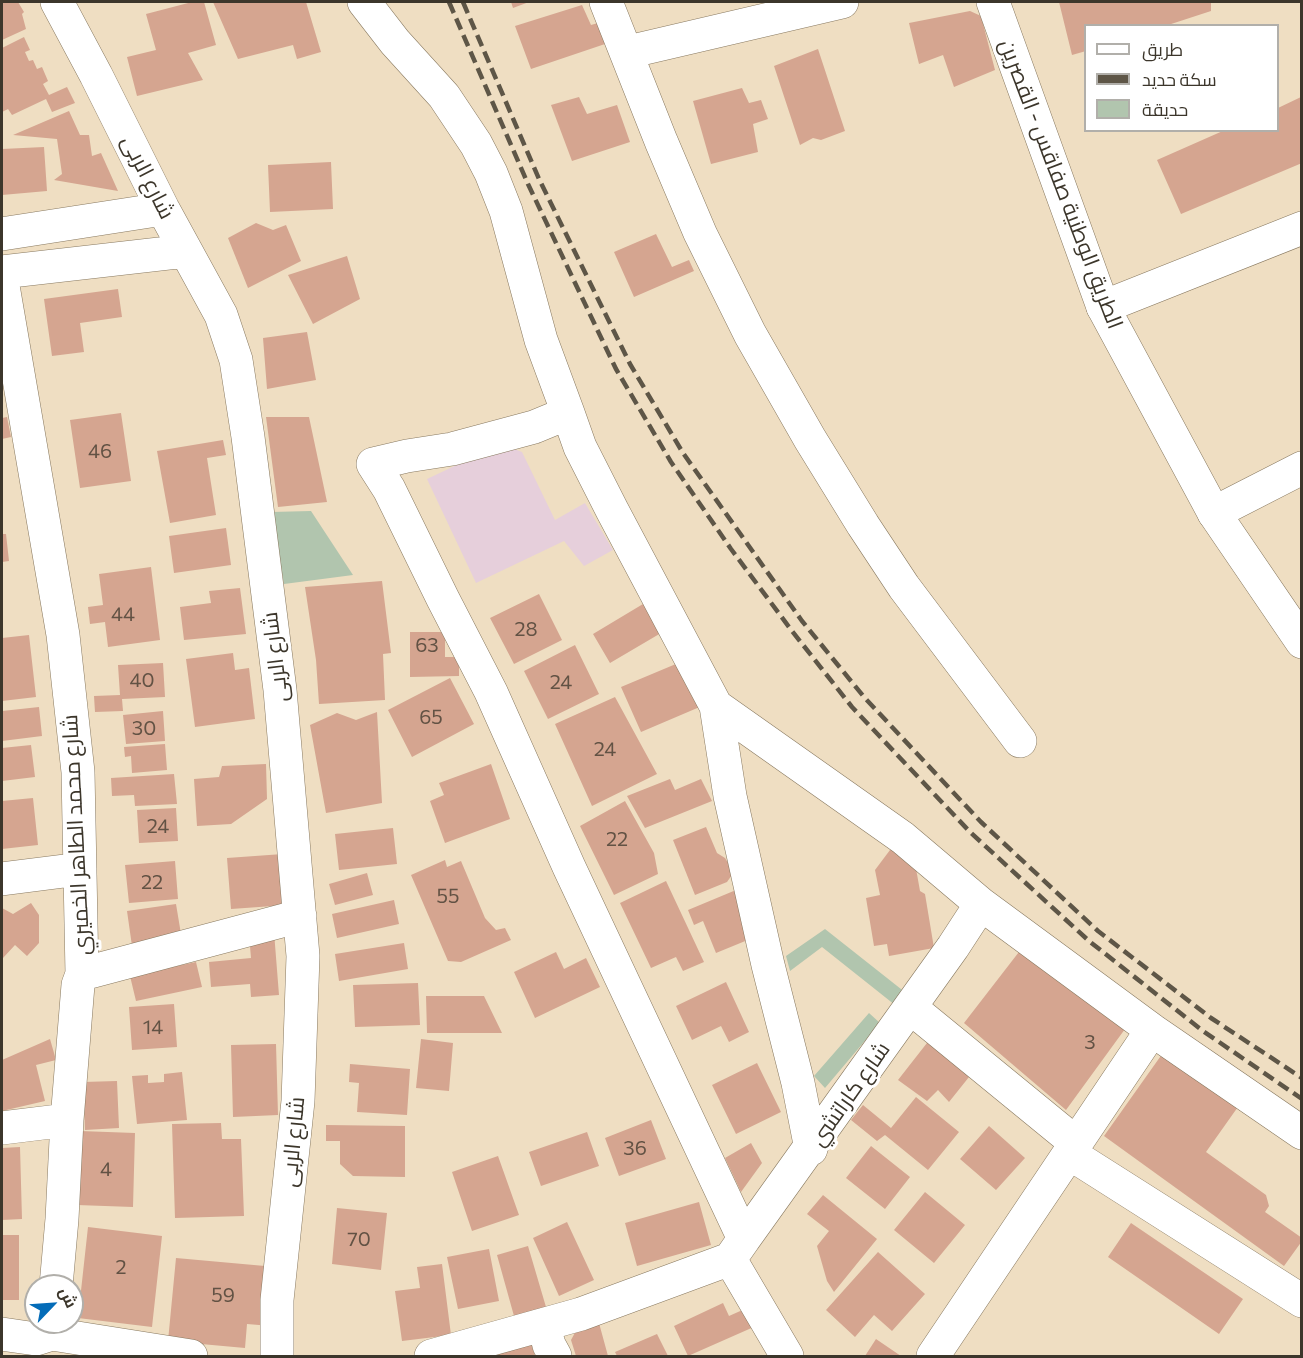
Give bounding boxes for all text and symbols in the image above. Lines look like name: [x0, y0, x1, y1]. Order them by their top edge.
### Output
legend: [1084, 24, 1279, 132]
street label: الطريق الوطنية صفاقس - القصرين: [993, 35, 1129, 333]
text: طريق: [1142, 38, 1183, 60]
text: سكة حديد: [1142, 68, 1217, 90]
text: حديقة: [1142, 98, 1188, 120]
street label: شارع الربى: [116, 131, 180, 223]
house number: 46: [88, 439, 112, 463]
house number: 44: [111, 602, 135, 626]
street label: شارع الربى: [256, 610, 294, 704]
house number: 28: [514, 617, 538, 641]
house number: 63: [415, 633, 439, 657]
house number: 40: [129, 668, 155, 692]
house number: 24: [550, 670, 572, 694]
house number: 65: [419, 705, 443, 729]
street label: شارع محمد الطاهر الخميري: [57, 714, 95, 956]
house number: 30: [132, 716, 156, 740]
house number: 24: [594, 737, 616, 761]
house number: 24: [147, 814, 169, 838]
house number: 22: [606, 827, 628, 851]
house number: 22: [141, 870, 163, 894]
house number: 55: [437, 884, 459, 908]
house number: 14: [143, 1015, 163, 1039]
house number: 3: [1084, 1030, 1096, 1054]
street label: شارع كاراتشي: [805, 1037, 895, 1151]
street label: شارع الربى: [276, 1096, 310, 1188]
house number: 36: [623, 1136, 647, 1160]
house number: 4: [100, 1157, 112, 1181]
house number: 70: [347, 1227, 371, 1251]
house number: 2: [115, 1255, 127, 1279]
north arrow: [24, 1274, 84, 1334]
house number: 59: [211, 1283, 235, 1307]
text: ش: [56, 1284, 82, 1310]

